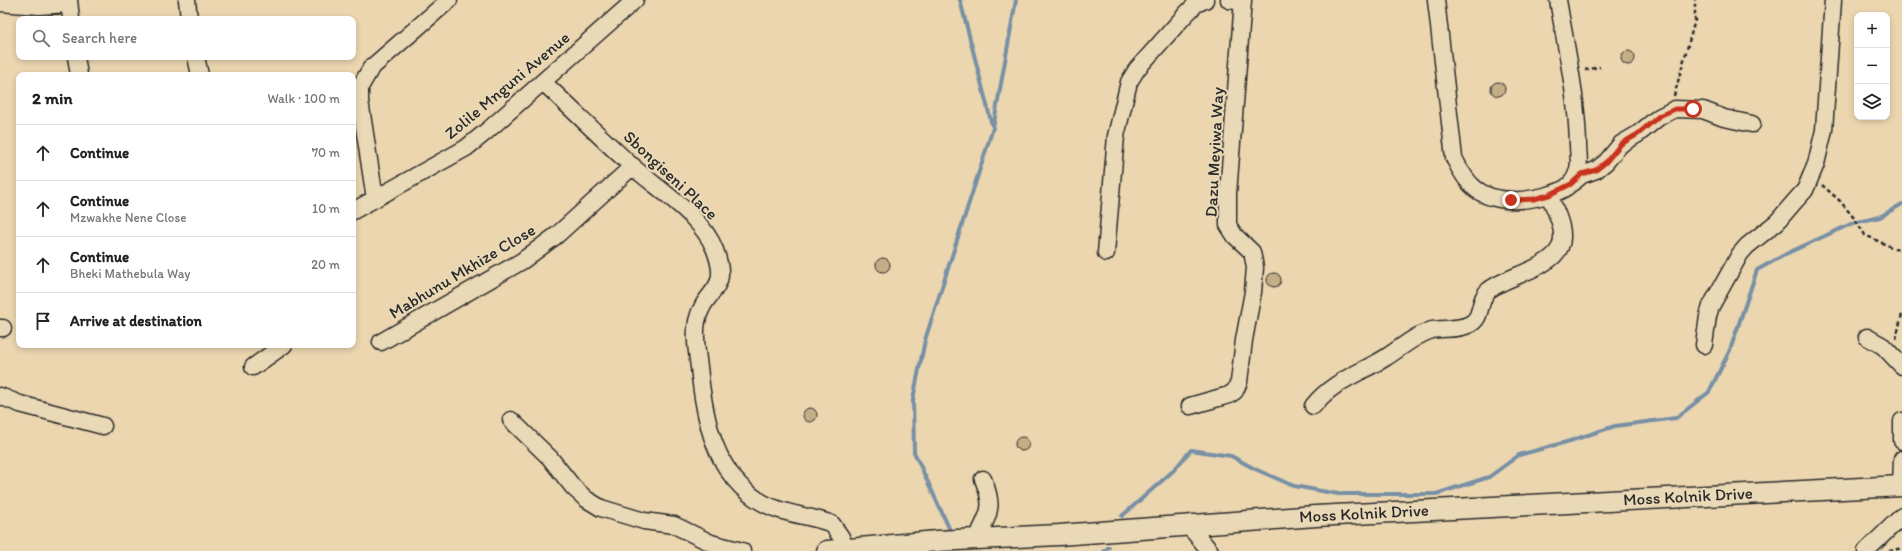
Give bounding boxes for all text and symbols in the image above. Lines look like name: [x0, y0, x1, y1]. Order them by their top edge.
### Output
map controls: [1854, 12, 1890, 120]
button: +: [1854, 12, 1890, 48]
search box: [16, 16, 356, 60]
icon: search: [30, 27, 52, 49]
street label: Zolile Mnguni Avenue: [441, 27, 573, 143]
text: Search here: [62, 29, 137, 47]
button: −: [1854, 48, 1890, 84]
button: layers: [1854, 84, 1890, 120]
street label: Dazu Meyiwa Way: [1201, 86, 1227, 218]
text: 2 min: [32, 88, 72, 108]
text: Walk · 100 m: [267, 91, 340, 106]
route start: [1684, 100, 1702, 118]
street label: Sbongiseni Place: [620, 126, 722, 224]
icon: ahead: [32, 142, 54, 164]
text: Continue: [70, 144, 129, 162]
text: 70 m: [312, 145, 340, 160]
route end: [1502, 191, 1520, 209]
text: Continue: [70, 192, 129, 210]
icon: ahead: [32, 198, 54, 220]
text: 10 m: [312, 201, 340, 216]
text: Mzwakhe Nene Close: [70, 210, 186, 225]
street label: Mabhunu Mkhize Close: [385, 219, 539, 323]
text: Continue: [70, 248, 129, 266]
icon: ahead: [32, 254, 54, 276]
text: 20 m: [311, 257, 340, 272]
text: Bheki Mathebula Way: [70, 266, 190, 281]
icon: arrive: [32, 310, 54, 332]
text: Arrive at destination: [70, 312, 202, 330]
street label: Moss Kolnik Drive: [1623, 483, 1753, 509]
street label: Moss Kolnik Drive: [1299, 500, 1429, 526]

